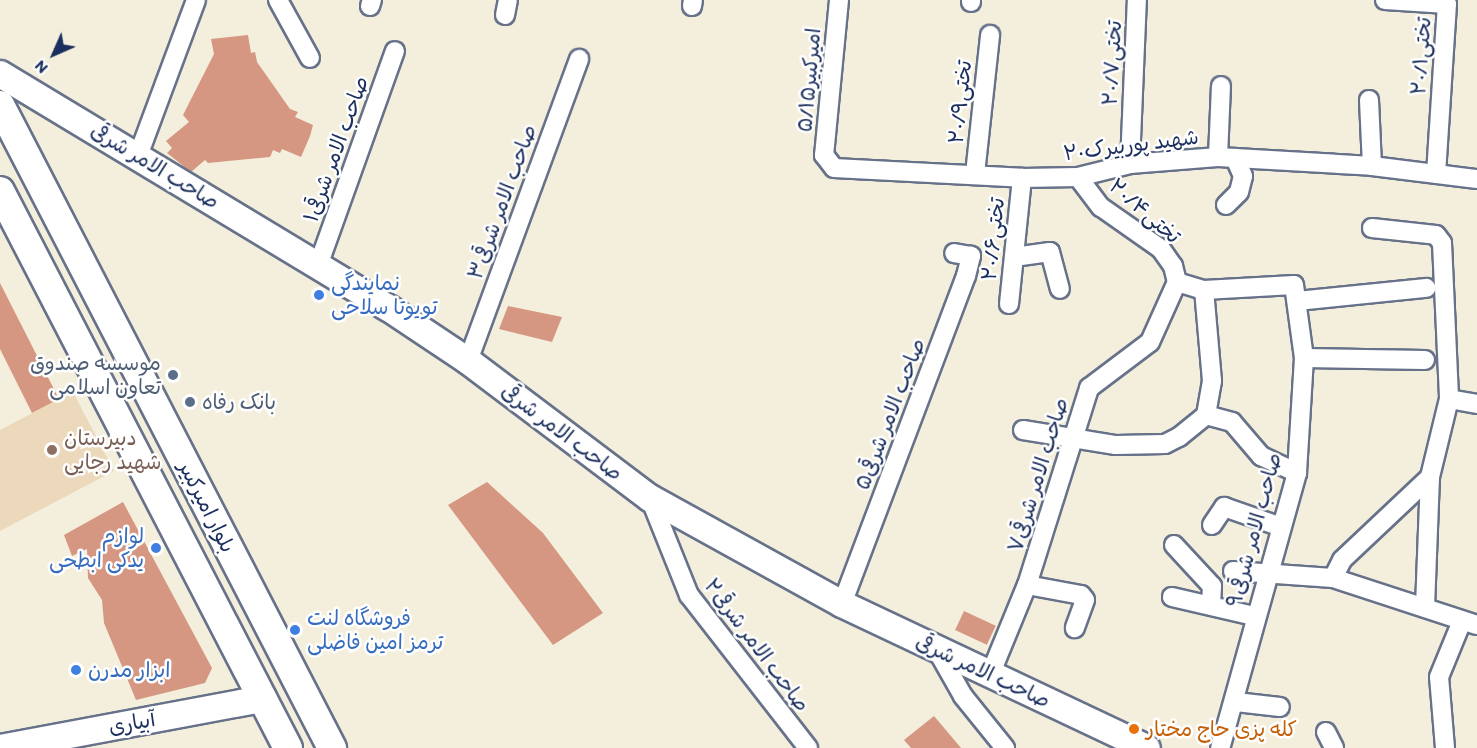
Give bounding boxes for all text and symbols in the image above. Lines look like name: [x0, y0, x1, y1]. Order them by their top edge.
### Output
street label: تختی۲۰/۱: [1406, 16, 1436, 96]
street label: تختی۲۰/۷: [1097, 20, 1127, 106]
north arrow: [24, 24, 84, 84]
street label: امیرکبیر۵/۱۵: [792, 27, 826, 133]
text: N: [30, 57, 51, 78]
street label: تختی۲۰/۹: [943, 59, 977, 145]
street label: صاحب الامر شرقی۱: [298, 73, 374, 225]
street label: صاحب الامر شرقی: [86, 118, 224, 214]
street label: صاحب الامر شرقی۳: [462, 121, 542, 283]
street label: شهید پوربیرک۲۰: [1062, 124, 1200, 166]
street label: تختی۲۰/۴: [1104, 173, 1186, 249]
street label: تختی۲۰/۶: [976, 196, 1010, 282]
place label: نمایندگی تویوتا سلاحی: [331, 270, 438, 320]
marker: نمایندگی تویوتا سلاحی: [312, 288, 326, 302]
street label: صاحب الامر شرقی۵: [850, 335, 930, 493]
place label: موسسه صندوق تعاون اسلامی: [30, 350, 161, 400]
marker: موسسه صندوق تعاون اسلامی: [166, 368, 180, 382]
street label: صاحب الامر شرقی: [496, 378, 628, 486]
place label: بانک رفاه: [202, 389, 276, 415]
marker: بانک رفاه: [183, 395, 197, 409]
street label: صاحب الامر شرقی۷: [1002, 395, 1074, 555]
place label: دبیرستان شهید رجایی: [64, 425, 162, 475]
marker: دبیرستان شهید رجایی: [45, 443, 59, 457]
street label: صاحب الامر شرقی۹: [1221, 450, 1287, 610]
street label: بلوار امیرکبیر: [173, 457, 241, 557]
place label: لوازم یدکی ابطحی: [49, 523, 144, 573]
marker: لوازم یدکی ابطحی: [149, 541, 163, 555]
street label: ۲صاحب الامر شرقی: [699, 574, 815, 716]
place label: فروشگاه لنت ترمز امین فاضلی: [307, 605, 443, 655]
marker: فروشگاه لنت ترمز امین فاضلی: [288, 623, 302, 637]
street label: صاحب الامر شرقی: [912, 629, 1054, 713]
place label: ابزار مدرن: [88, 657, 170, 683]
marker: ابزار مدرن: [69, 663, 83, 677]
street label: آبیاری: [107, 706, 157, 740]
place label: کله پزی حاج مختار: [1146, 716, 1297, 742]
marker: کله پزی حاج مختار: [1127, 722, 1141, 736]

